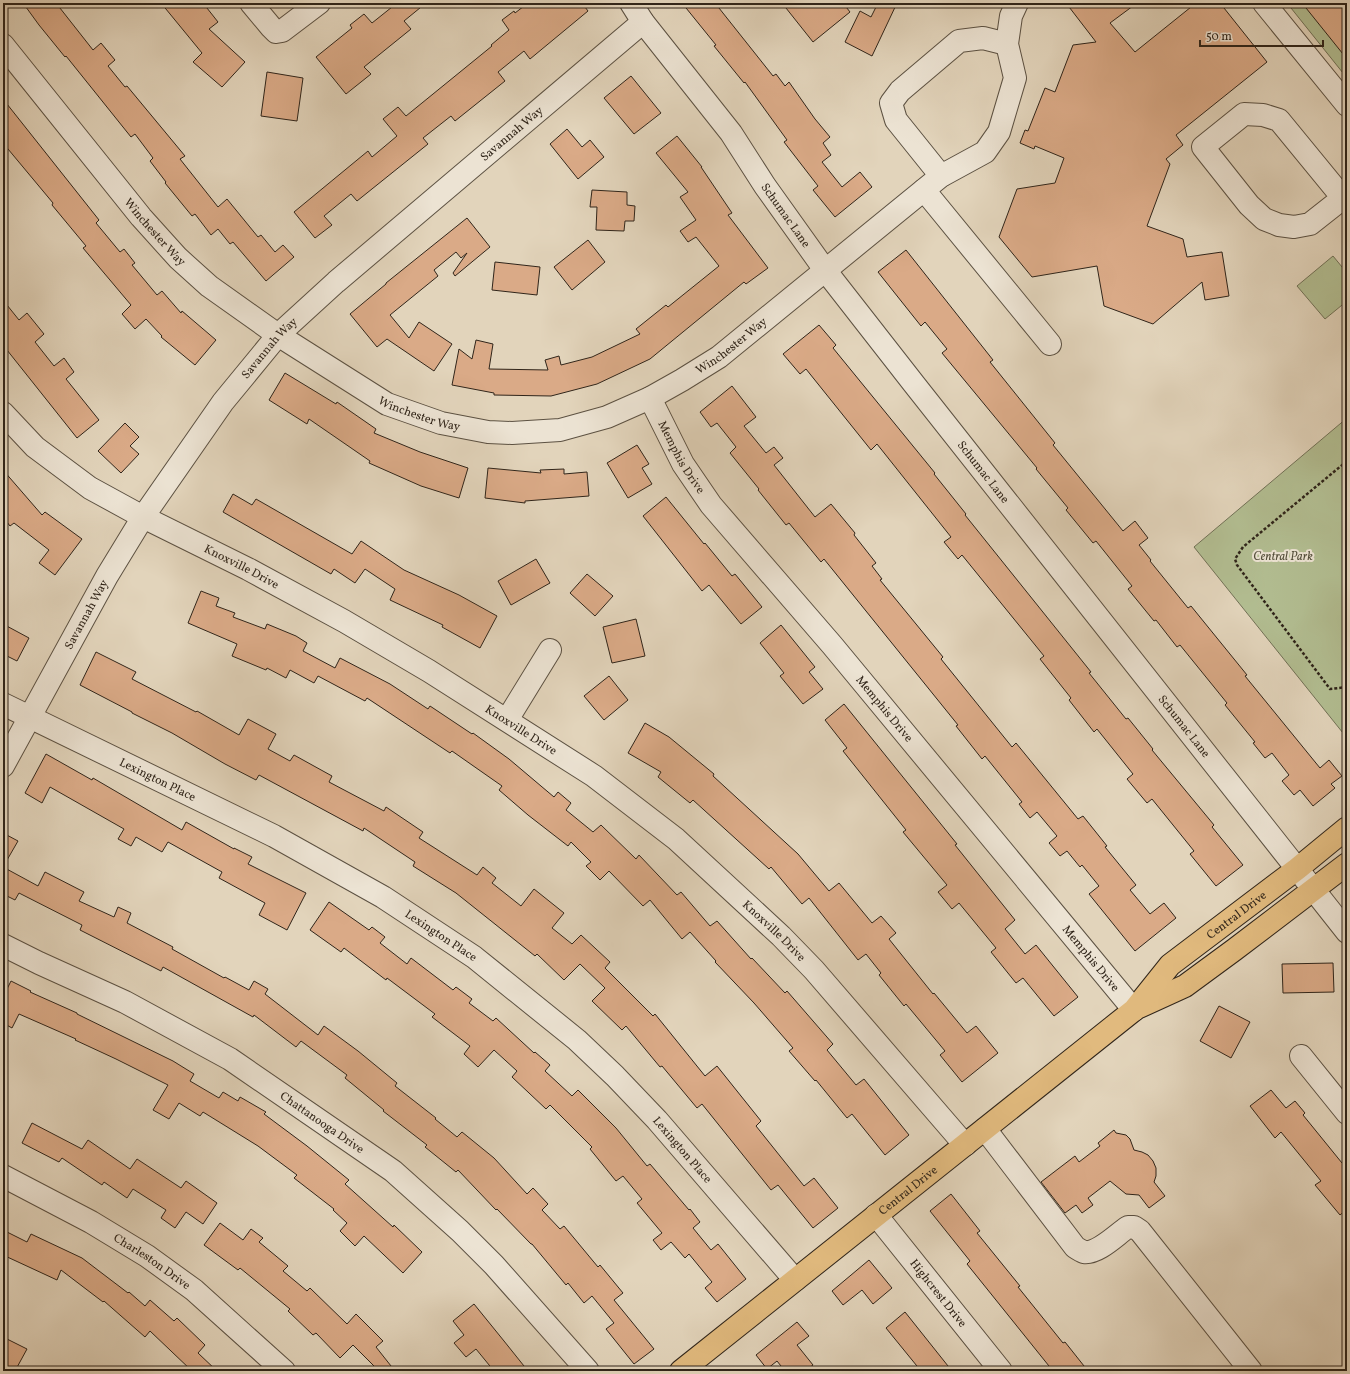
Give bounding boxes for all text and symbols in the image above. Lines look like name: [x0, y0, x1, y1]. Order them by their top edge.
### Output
scale bar: [1200, 22, 1323, 48]
text: 50 m: [1206, 29, 1232, 45]
street label: Savannah Way: [477, 103, 547, 165]
street label: Schumac Lane: [757, 180, 814, 251]
street label: Winchester Way: [120, 195, 189, 270]
street label: Savannah Way: [238, 314, 302, 383]
street label: Winchester Way: [693, 314, 771, 379]
street label: Winchester Way: [375, 393, 462, 436]
street label: Memphis Drive: [654, 418, 708, 497]
street label: Schumac Lane: [953, 438, 1013, 507]
street label: Knoxville Drive: [201, 541, 282, 593]
park label: Central Park: [1253, 549, 1313, 565]
street label: Savannah Way: [61, 576, 113, 653]
street label: Memphis Drive: [852, 673, 916, 746]
street label: Schumac Lane: [1154, 692, 1213, 762]
street label: Knoxville Drive: [482, 702, 560, 760]
street label: Lexington Place: [116, 755, 198, 806]
street label: Central Drive: [1204, 888, 1270, 944]
street label: Knoxville Drive: [738, 897, 809, 966]
street label: Lexington Place: [401, 907, 480, 966]
street label: Memphis Drive: [1058, 922, 1123, 996]
street label: Chattanooga Drive: [276, 1089, 367, 1158]
street label: Lexington Place: [649, 1114, 715, 1187]
street label: Central Drive: [876, 1162, 942, 1220]
street label: Charleston Drive: [110, 1230, 194, 1294]
street label: Highcrest Drive: [905, 1256, 970, 1331]

